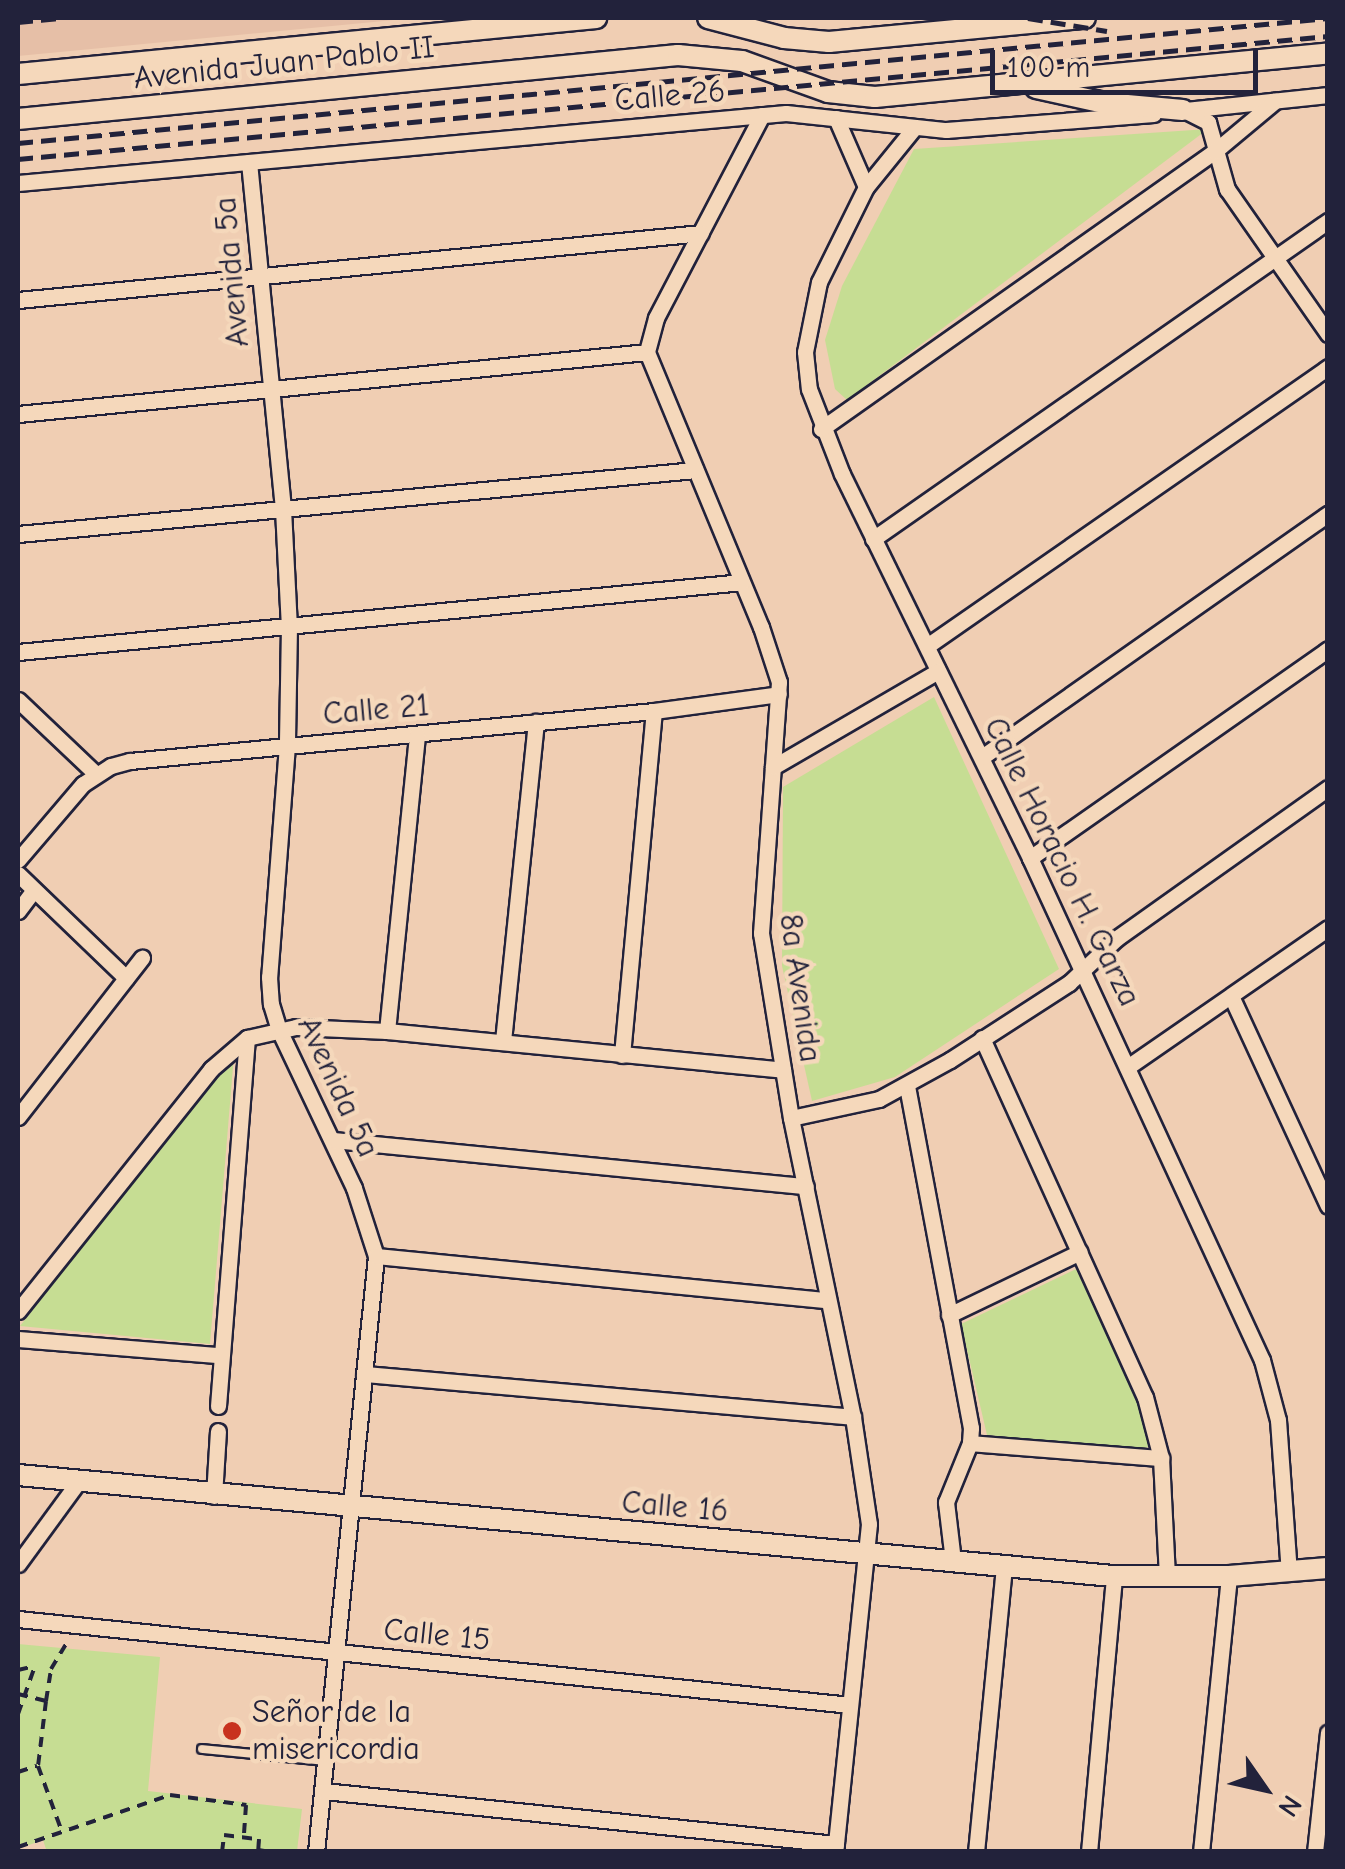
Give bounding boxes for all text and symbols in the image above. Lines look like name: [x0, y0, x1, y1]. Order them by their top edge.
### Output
street label: Avenida Juan Pablo II: [132, 28, 436, 98]
scale bar: [995, 30, 1262, 92]
text: 100 m: [1007, 50, 1090, 85]
street label: Calle 26: [613, 72, 727, 120]
street label: Avenida 5a: [206, 195, 258, 349]
street label: Calle 21: [321, 686, 431, 734]
street label: Calle Horacio H. Garza: [975, 711, 1149, 1013]
street label: 8a Avenida: [771, 911, 829, 1065]
street label: Avenida 5a: [289, 1011, 387, 1163]
street label: Calle 16: [620, 1483, 730, 1531]
street label: Calle 15: [382, 1610, 492, 1660]
place label: Señor de la misericordia: [252, 1694, 420, 1769]
marker: Señor de la misericordia: [221, 1720, 243, 1742]
north arrow: [1215, 1739, 1315, 1839]
text: N: [1272, 1789, 1308, 1822]

